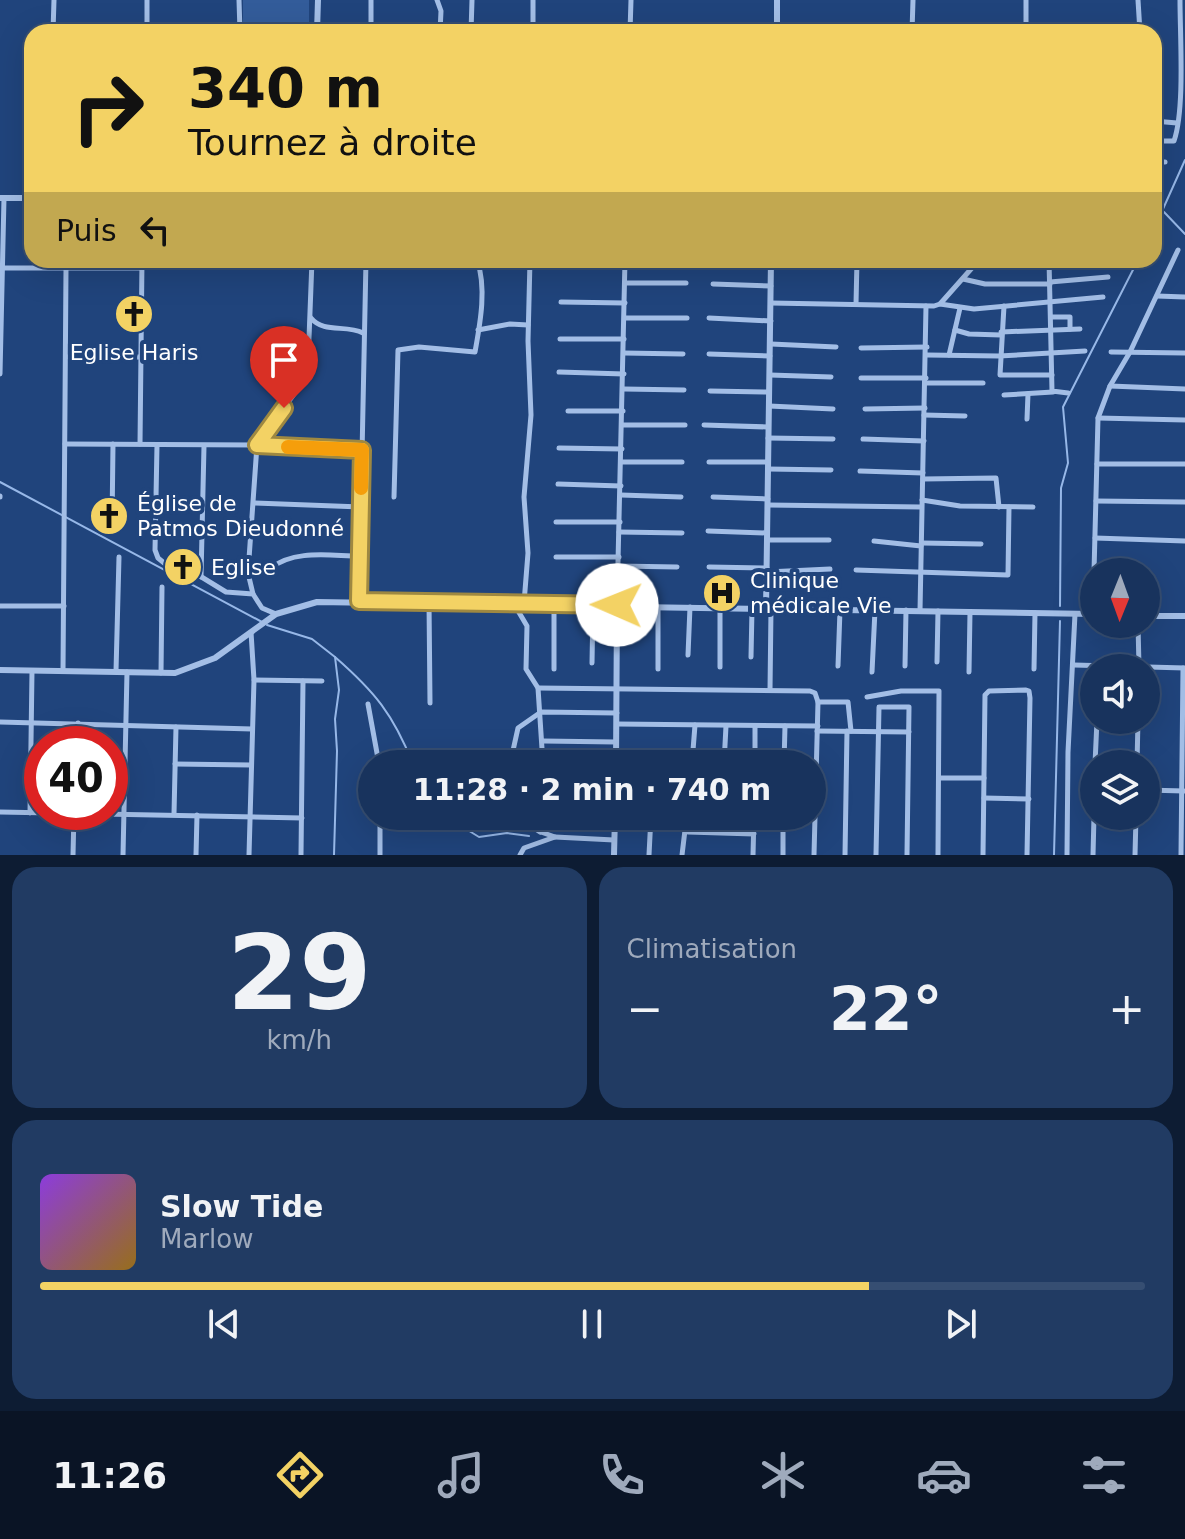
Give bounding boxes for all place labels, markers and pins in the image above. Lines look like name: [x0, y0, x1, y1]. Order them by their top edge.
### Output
church icon: Eglise Haris: [113, 293, 155, 335]
pin: [250, 326, 318, 408]
place label: Eglise Haris: [70, 340, 198, 365]
place label: Église de Patmos Dieudonné: [137, 491, 344, 541]
church icon: Église de Patmos Dieudonné: [88, 495, 130, 537]
church icon: Eglise: [162, 546, 204, 588]
place label: Eglise: [211, 555, 276, 580]
place label: Clinique médicale Vie: [750, 568, 891, 618]
hospital icon: Clinique médicale Vie: [701, 572, 743, 614]

